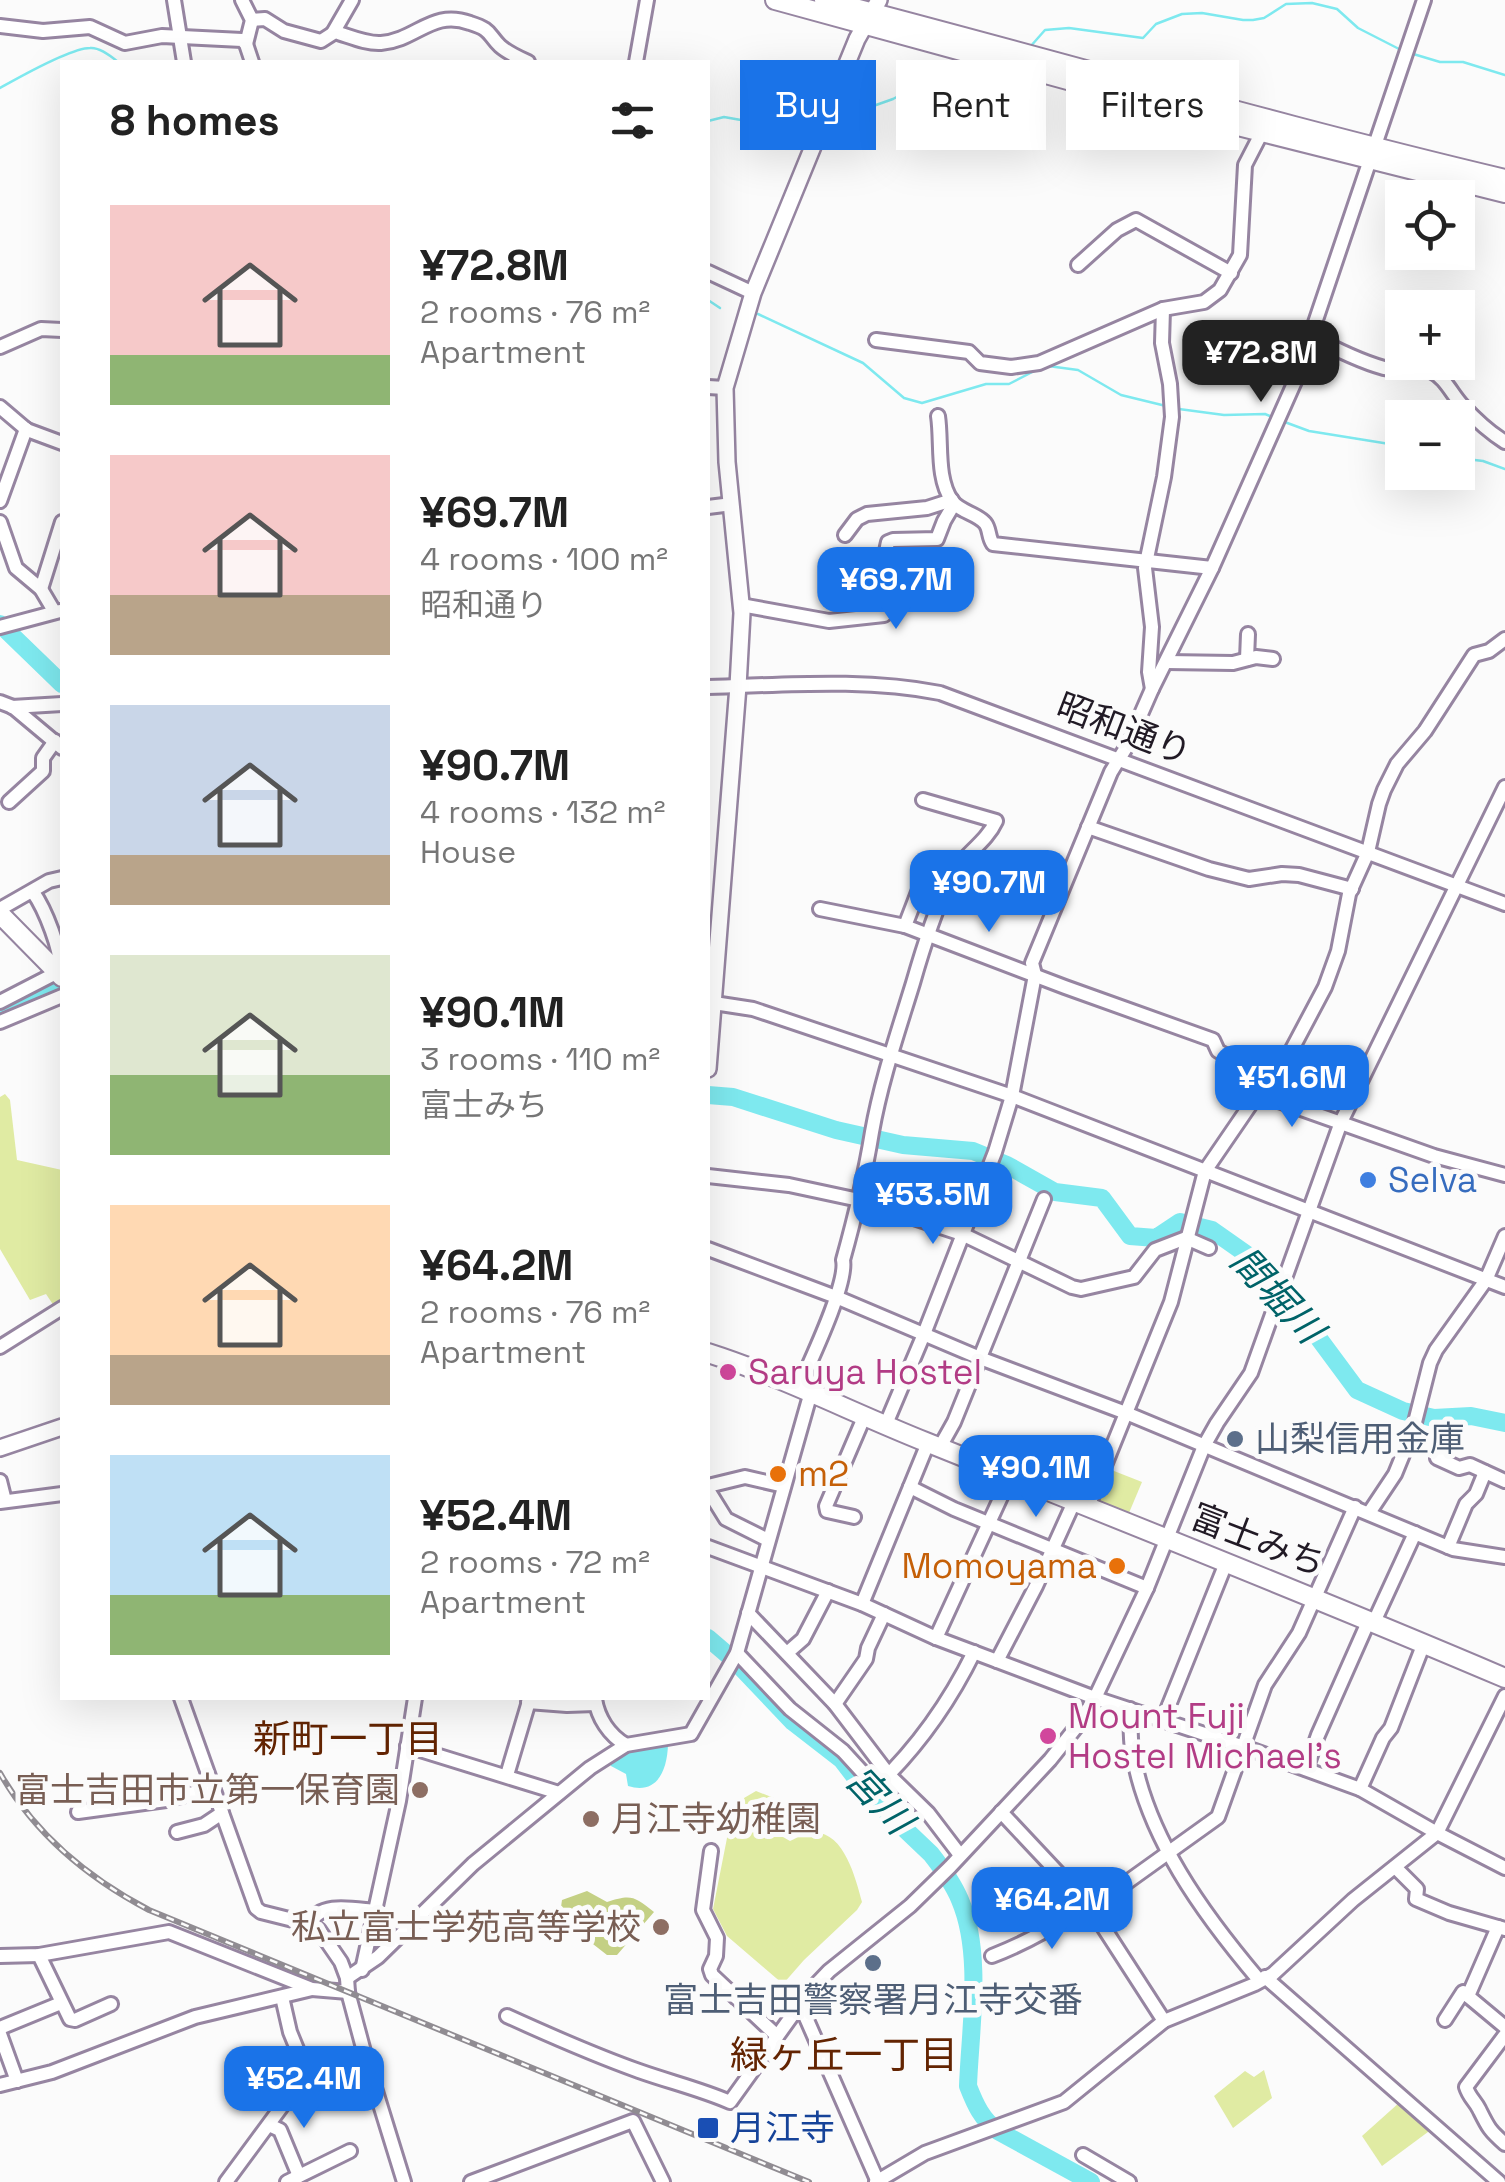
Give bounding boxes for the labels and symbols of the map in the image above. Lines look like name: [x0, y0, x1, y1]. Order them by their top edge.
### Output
pin: ¥72.8M: [1180, 320, 1342, 405]
pin: ¥69.7M: [815, 547, 977, 632]
street label: 昭和通り: [1051, 683, 1197, 775]
pin: ¥90.7M: [908, 850, 1070, 935]
pin: ¥51.6M: [1211, 1045, 1373, 1130]
place label: Selva: [1388, 1158, 1477, 1202]
pin: ¥53.5M: [852, 1162, 1014, 1247]
marker: Selva: [1357, 1169, 1379, 1191]
water label: 間堀川: [1221, 1237, 1336, 1356]
place label: Saruya Hostel: [748, 1350, 982, 1394]
marker: Saruya Hostel: [717, 1361, 739, 1383]
place label: 山梨信用金庫: [1255, 1417, 1465, 1461]
marker: 山梨信用金庫: [1224, 1428, 1246, 1450]
pin: ¥90.1M: [955, 1435, 1117, 1520]
place label: m2: [798, 1452, 849, 1496]
marker: m2: [767, 1463, 789, 1485]
street label: 富士みち: [1185, 1494, 1331, 1586]
place label: Momoyama: [902, 1544, 1097, 1588]
marker: Momoyama: [1106, 1555, 1128, 1577]
place label: Mount Fuji Hostel Michael's: [1068, 1694, 1342, 1778]
district label: 新町一丁目: [253, 1715, 443, 1763]
marker: Mount Fuji Hostel Michael's: [1037, 1725, 1059, 1747]
water label: 宮川: [836, 1756, 925, 1847]
place label: 富士吉田市立第一保育園: [15, 1768, 400, 1812]
marker: 富士吉田市立第一保育園: [409, 1779, 431, 1801]
place label: 月江寺幼稚園: [611, 1797, 821, 1841]
marker: 月江寺幼稚園: [580, 1808, 602, 1830]
pin: ¥64.2M: [971, 1867, 1133, 1952]
place label: 私立富士学苑高等学校: [291, 1905, 641, 1949]
marker: 私立富士学苑高等学校: [650, 1916, 672, 1938]
marker: 富士吉田警察署月江寺交番: [862, 1952, 884, 1974]
place label: 富士吉田警察署月江寺交番: [663, 1978, 1083, 2022]
district label: 緑ヶ丘一丁目: [730, 2031, 958, 2079]
pin: ¥52.4M: [223, 2046, 385, 2131]
place label: 月江寺: [730, 2106, 835, 2150]
marker: 月江寺: [695, 2115, 721, 2141]

